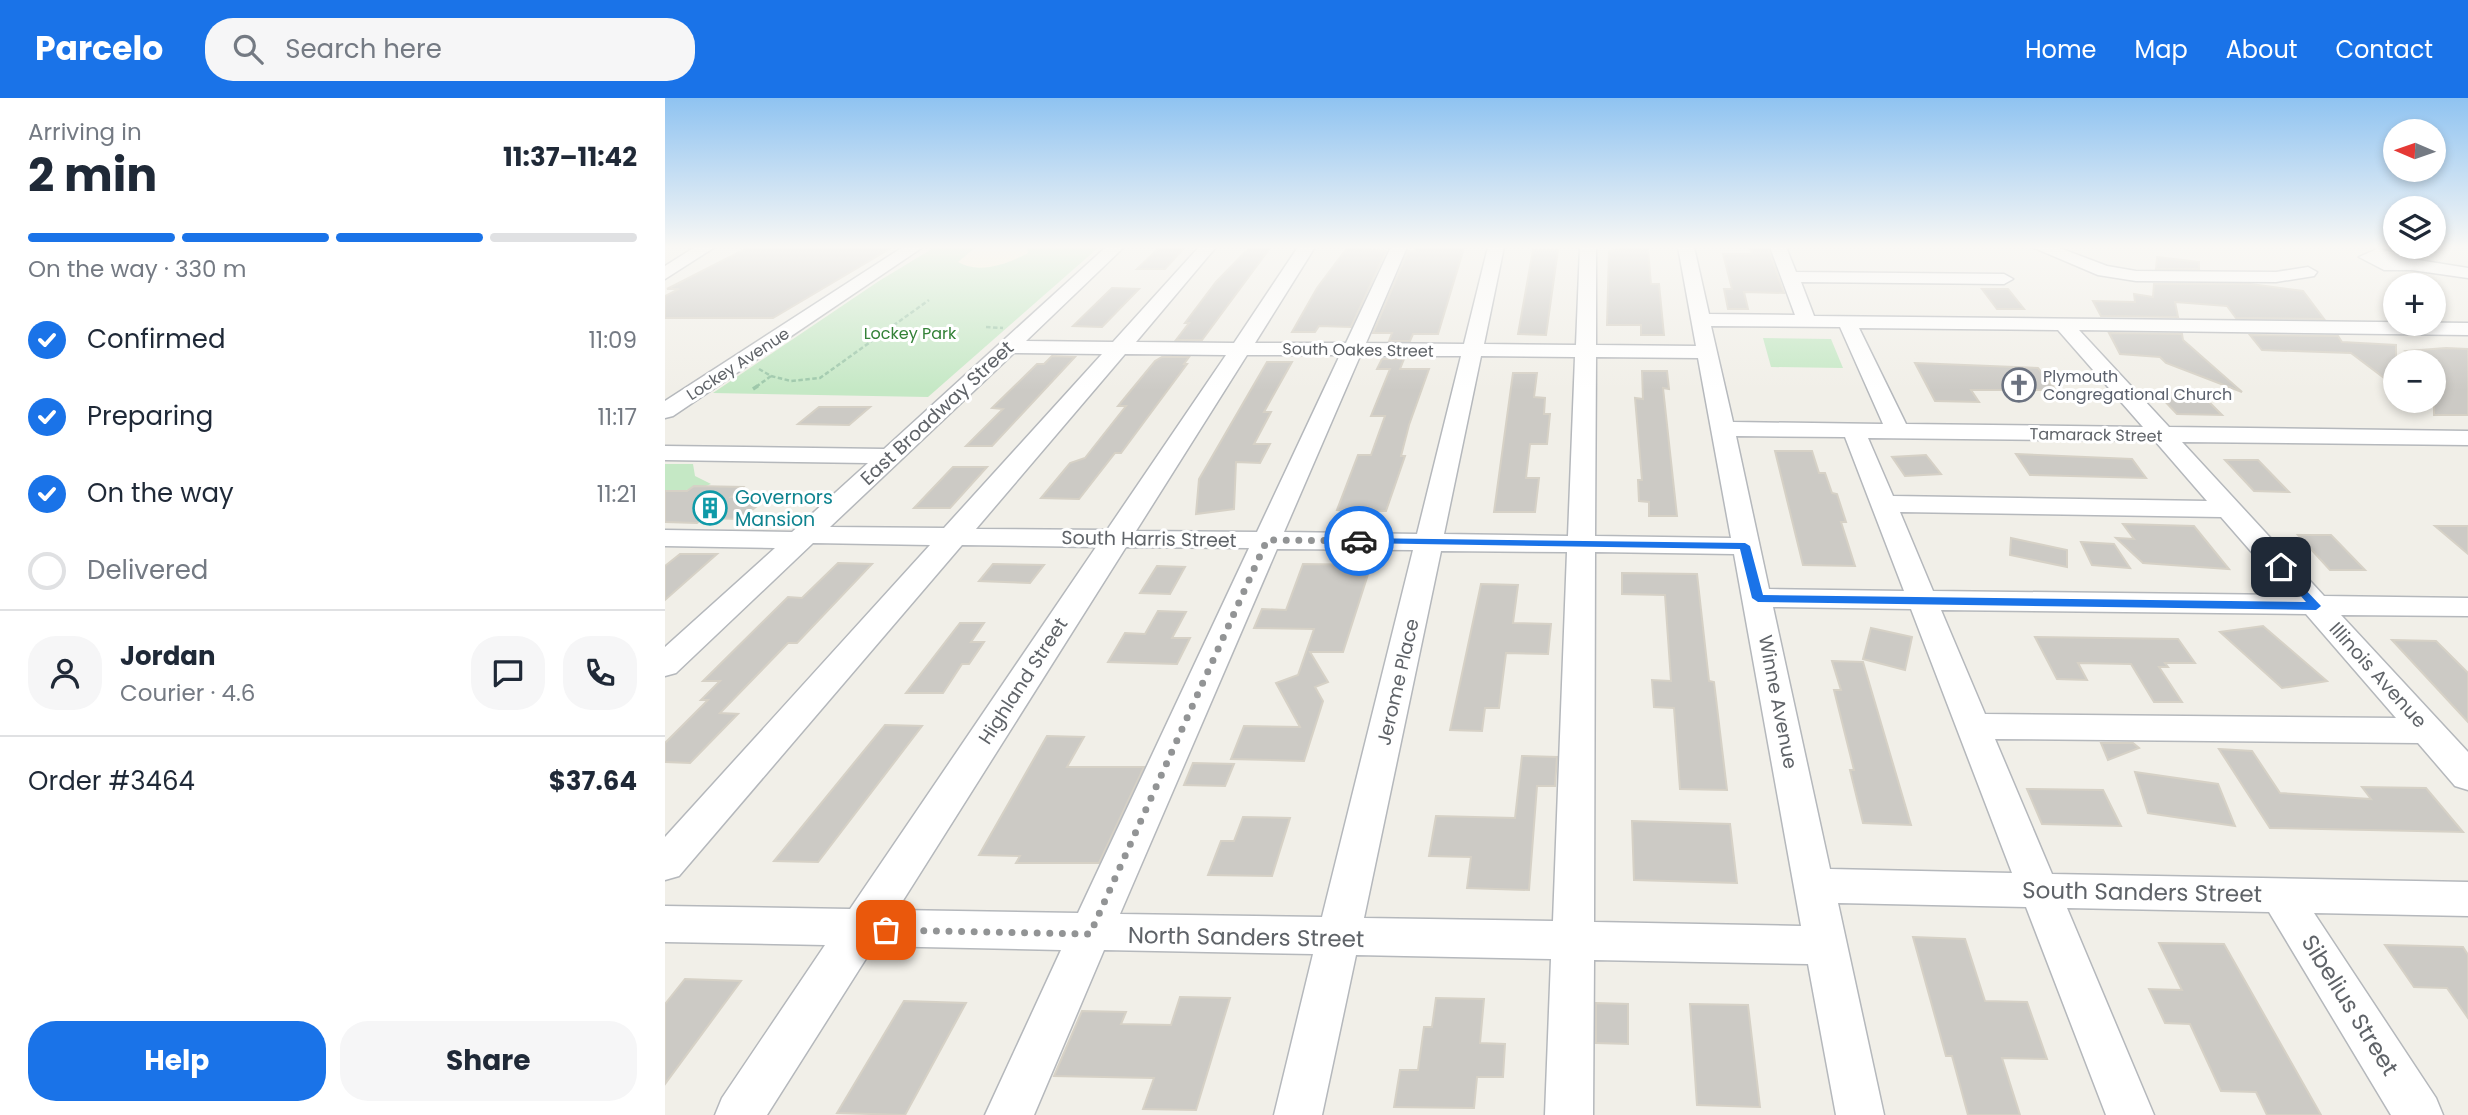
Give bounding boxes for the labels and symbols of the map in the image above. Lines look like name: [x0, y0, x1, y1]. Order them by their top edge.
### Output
north arrow: [2383, 119, 2447, 182]
street label: Lockey Avenue: [682, 322, 794, 406]
park label: Lockey Park: [864, 322, 957, 345]
street label: East Broadway Street: [854, 335, 1020, 491]
street label: South Oakes Street: [1282, 337, 1434, 363]
place label: Plymouth Congregational Church: [2043, 365, 2232, 406]
church icon: Plymouth Congregational Church: [2000, 366, 2038, 404]
street label: Tamarack Street: [2029, 422, 2163, 448]
place label: Governors Mansion: [735, 484, 833, 533]
building icon: Governors Mansion: [691, 489, 729, 527]
courier: [1324, 506, 1394, 576]
street label: South Harris Street: [1061, 524, 1237, 554]
pin: [2251, 537, 2311, 597]
street label: Highland Street: [972, 612, 1074, 750]
street label: Jerome Place: [1370, 616, 1426, 748]
street label: Illinois Avenue: [2323, 616, 2433, 734]
street label: Winne Avenue: [1752, 633, 1804, 771]
street label: South Sanders Street: [2022, 874, 2262, 910]
pin: [856, 900, 916, 960]
street label: North Sanders Street: [1128, 919, 1364, 955]
street label: Sibelius Street: [2294, 928, 2406, 1082]

